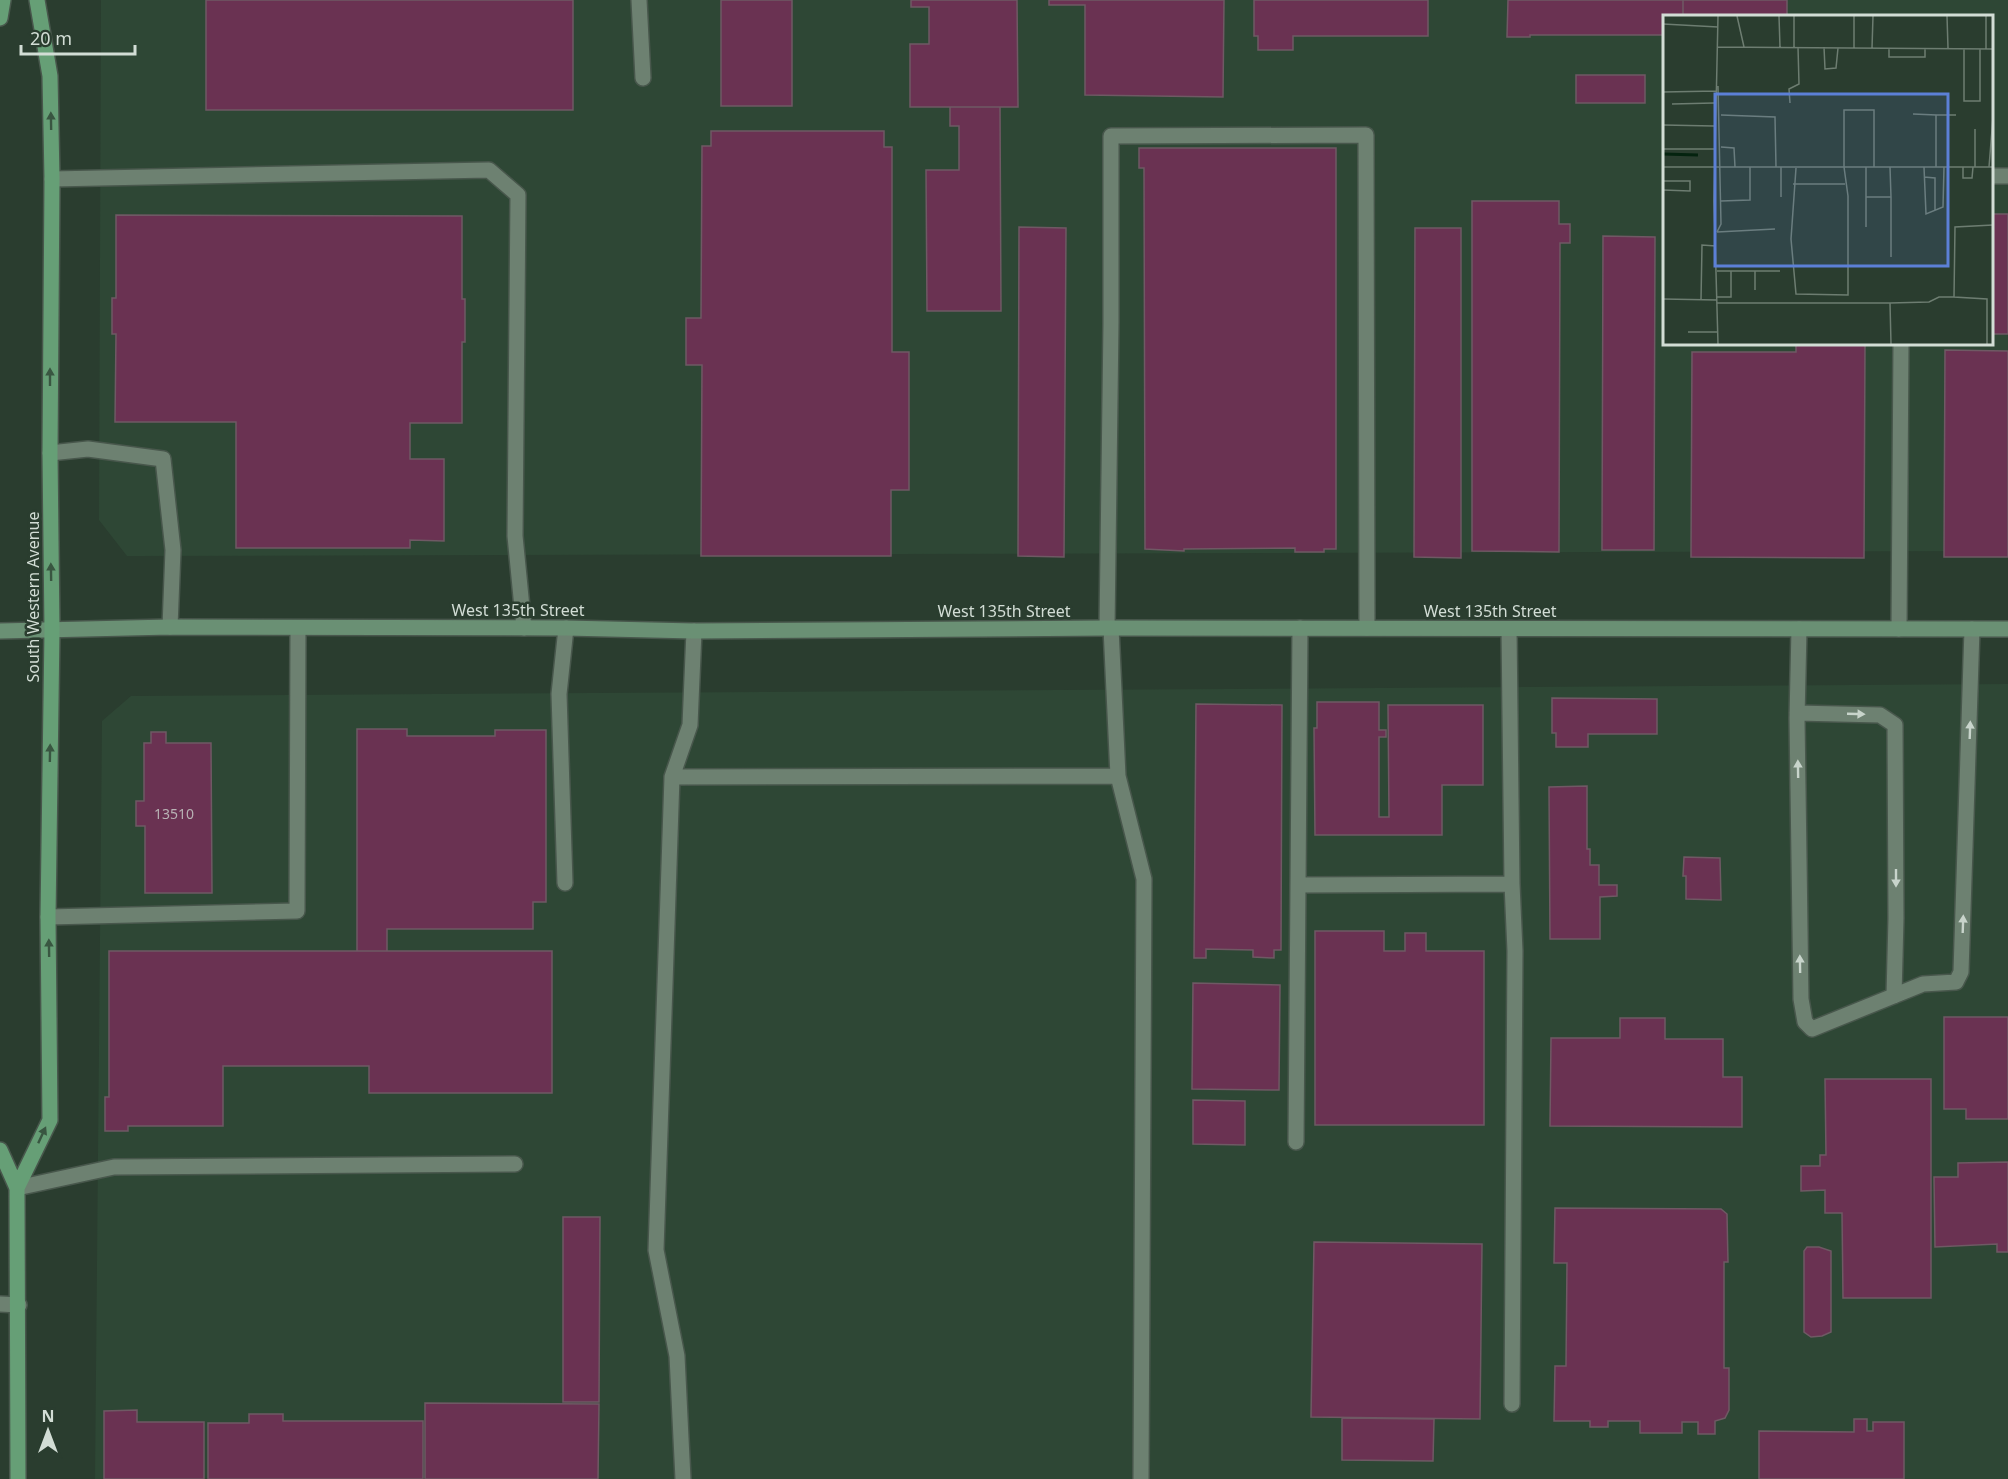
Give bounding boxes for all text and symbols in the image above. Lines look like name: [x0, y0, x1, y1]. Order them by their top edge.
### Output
inset map: [1663, 15, 1993, 345]
scale bar: [21, 18, 135, 56]
text: 20 m: [30, 26, 72, 50]
one-way arrow: [46, 111, 56, 130]
one-way arrow: [45, 367, 55, 386]
street label: South Western Avenue: [22, 511, 44, 683]
one-way arrow: [46, 562, 56, 581]
street label: West 135th Street: [451, 599, 585, 621]
street label: West 135th Street: [937, 600, 1071, 622]
street label: West 135th Street: [1423, 600, 1557, 622]
one-way arrow: [1846, 710, 1865, 719]
one-way arrow: [1965, 720, 1974, 739]
one-way arrow: [45, 743, 55, 762]
one-way arrow: [1793, 759, 1803, 778]
house number: 13510: [154, 804, 194, 823]
one-way arrow: [1891, 868, 1901, 887]
one-way arrow: [1958, 915, 1967, 934]
one-way arrow: [44, 938, 54, 957]
one-way arrow: [1796, 954, 1805, 973]
one-way arrow: [38, 1127, 47, 1144]
north arrow: [18, 1401, 78, 1461]
text: N: [41, 1405, 55, 1427]

